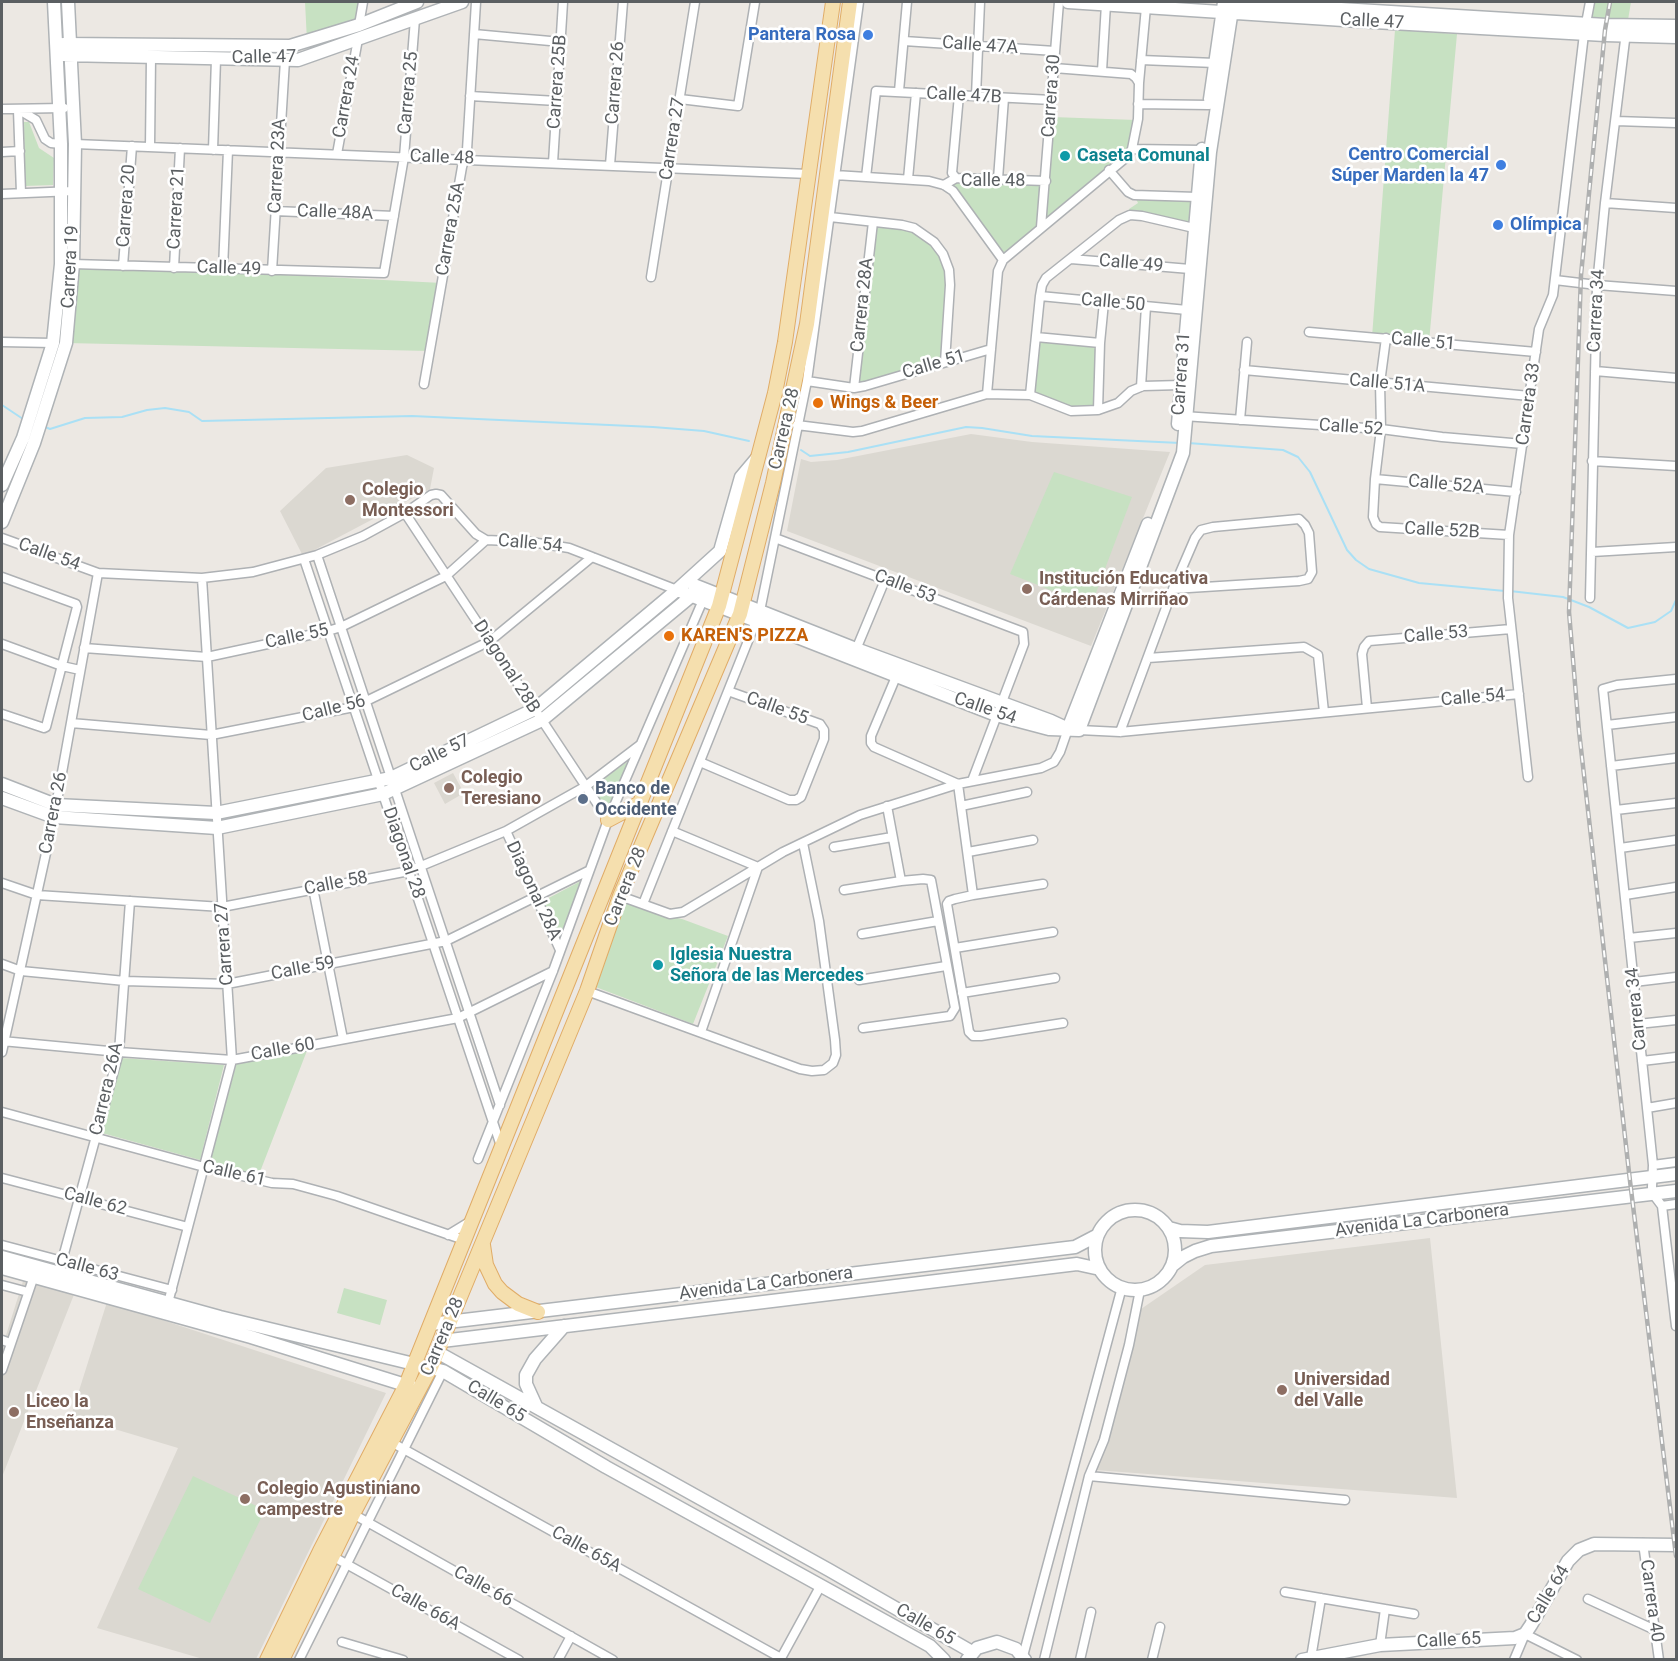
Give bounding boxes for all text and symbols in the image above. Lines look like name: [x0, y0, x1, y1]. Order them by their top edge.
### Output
street label: Calle 47: [1339, 10, 1405, 34]
place label: Pantera Rosa: [748, 24, 856, 46]
marker: Pantera Rosa: [861, 28, 875, 42]
street label: Calle 47A: [941, 33, 1019, 59]
street label: Carrera 25B: [544, 34, 572, 130]
street label: Carrera 26: [602, 41, 630, 125]
street label: Calle 47: [232, 47, 296, 69]
street label: Carrera 25: [395, 51, 423, 135]
street label: Carrera 24: [329, 54, 365, 140]
street label: Carrera 30: [1038, 54, 1066, 138]
street label: Calle 47B: [926, 83, 1002, 109]
street label: Carrera 27: [656, 96, 690, 182]
street label: Carrera 23A: [265, 118, 291, 214]
place label: Centro Comercial Súper Marden la 47: [1331, 144, 1489, 186]
place label: Caseta Comunal: [1077, 145, 1210, 167]
street label: Calle 48: [409, 146, 475, 170]
marker: Caseta Comunal: [1058, 149, 1072, 163]
marker: Centro Comercial Súper Marden la 47: [1494, 158, 1508, 172]
street label: Carrera 20: [113, 164, 141, 248]
street label: Carrera 21: [164, 166, 190, 250]
street label: Calle 48: [961, 170, 1025, 192]
street label: Carrera 25A: [432, 180, 470, 278]
street label: Calle 48A: [297, 201, 373, 225]
place label: Olímpica: [1510, 214, 1582, 236]
marker: Olímpica: [1491, 218, 1505, 232]
street label: Carrera 19: [58, 225, 84, 309]
street label: Calle 49: [1098, 250, 1164, 278]
street label: Calle 49: [196, 257, 262, 281]
street label: Carrera 28A: [847, 257, 879, 353]
street label: Carrera 34: [1584, 269, 1610, 353]
street label: Calle 50: [1080, 289, 1146, 317]
street label: Calle 51: [1390, 328, 1456, 356]
street label: Carrera 31: [1168, 332, 1196, 416]
street label: Calle 51: [900, 346, 968, 384]
street label: Carrera 33: [1513, 361, 1545, 447]
street label: Calle 51A: [1348, 370, 1426, 398]
street label: Carrera 28: [765, 386, 805, 472]
place label: Wings & Beer: [830, 392, 938, 414]
marker: Wings & Beer: [811, 396, 825, 410]
street label: Calle 52: [1318, 415, 1384, 441]
street label: Calle 52A: [1407, 471, 1485, 499]
place label: Colegio Montessori: [362, 479, 454, 522]
marker: Colegio Montessori: [343, 493, 357, 507]
street label: Calle 52B: [1404, 518, 1480, 544]
street label: Calle 54: [497, 530, 563, 558]
street label: Calle 54: [15, 534, 83, 576]
street label: Calle 53: [871, 565, 939, 609]
place label: Institución Educativa Cárdenas Mirriñao: [1039, 568, 1208, 610]
marker: Institución Educativa Cárdenas Mirriñao: [1020, 582, 1034, 596]
street label: Diagonal 28B: [468, 617, 544, 717]
street label: Calle 55: [263, 620, 331, 654]
street label: Calle 53: [1403, 621, 1469, 649]
place label: KAREN'S PIZZA: [681, 625, 808, 647]
marker: KAREN'S PIZZA: [662, 629, 676, 643]
street label: Calle 54: [1440, 684, 1506, 712]
street label: Calle 55: [743, 688, 811, 730]
street label: Calle 54: [951, 688, 1019, 730]
street label: Calle 56: [300, 691, 368, 727]
street label: Calle 57: [406, 730, 474, 778]
place label: Colegio Teresiano: [461, 767, 541, 810]
street label: Carrera 26: [35, 770, 73, 856]
place label: Banco de Occidente: [595, 778, 677, 820]
marker: Colegio Teresiano: [442, 781, 456, 795]
marker: Banco de Occidente: [576, 792, 590, 806]
street label: Diagonal 28: [377, 804, 429, 902]
street label: Diagonal 28A: [501, 838, 565, 944]
street label: Carrera 28: [600, 844, 652, 930]
street label: Calle 58: [302, 867, 370, 901]
street label: Carrera 27: [211, 902, 239, 986]
place label: Iglesia Nuestra Señora de las Mercedes: [670, 944, 864, 986]
street label: Calle 59: [269, 952, 337, 986]
marker: Iglesia Nuestra Señora de las Mercedes: [651, 958, 665, 972]
street label: Carrera 34: [1622, 966, 1652, 1052]
street label: Calle 60: [249, 1034, 317, 1066]
street label: Carrera 26A: [86, 1040, 128, 1138]
street label: Calle 61: [200, 1156, 268, 1192]
street label: Calle 62: [61, 1183, 129, 1221]
street label: Avenida La Carbonera: [1334, 1200, 1510, 1242]
street label: Calle 63: [53, 1249, 121, 1287]
street label: Avenida La Carbonera: [678, 1263, 854, 1305]
street label: Carrera 28: [417, 1294, 469, 1380]
place label: Universidad del Valle: [1294, 1369, 1390, 1412]
street label: Calle 65: [463, 1376, 529, 1428]
marker: Universidad del Valle: [1275, 1383, 1289, 1397]
place label: Liceo la Enseñanza: [26, 1391, 114, 1434]
marker: Liceo la Enseñanza: [7, 1405, 21, 1419]
place label: Colegio Agustiniano campestre: [257, 1478, 420, 1520]
marker: Colegio Agustiniano campestre: [238, 1492, 252, 1506]
street label: Calle 65A: [547, 1522, 625, 1578]
street label: Carrera 40: [1635, 1558, 1667, 1644]
street label: Calle 66: [450, 1562, 516, 1612]
street label: Calle 64: [1523, 1562, 1575, 1628]
street label: Calle 66A: [386, 1580, 464, 1636]
street label: Calle 65: [892, 1600, 958, 1650]
street label: Calle 65: [1416, 1629, 1482, 1653]

